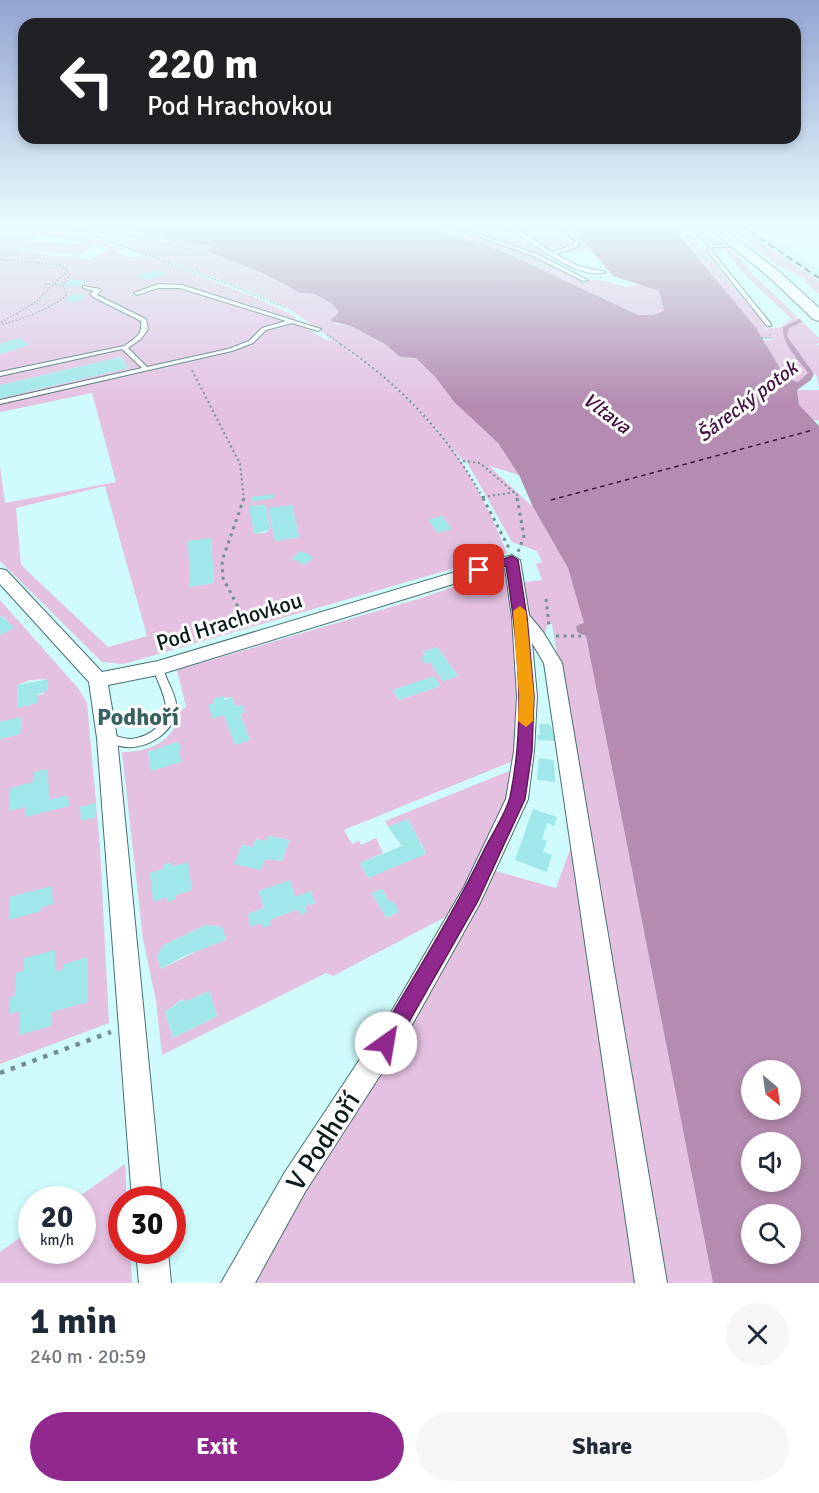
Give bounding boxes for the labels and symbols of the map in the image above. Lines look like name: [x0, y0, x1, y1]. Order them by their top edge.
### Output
water label: Šárecký potok: [692, 354, 804, 447]
water label: Vltava: [578, 387, 636, 440]
pin: [453, 544, 504, 595]
street label: Pod Hrachovkou: [153, 586, 305, 657]
district label: Podhoří: [97, 702, 180, 732]
position arrow: [354, 1011, 418, 1075]
north arrow: [741, 1060, 801, 1120]
street label: V Podhoří: [279, 1085, 368, 1197]
speed limit sign: 30: [108, 1186, 186, 1264]

